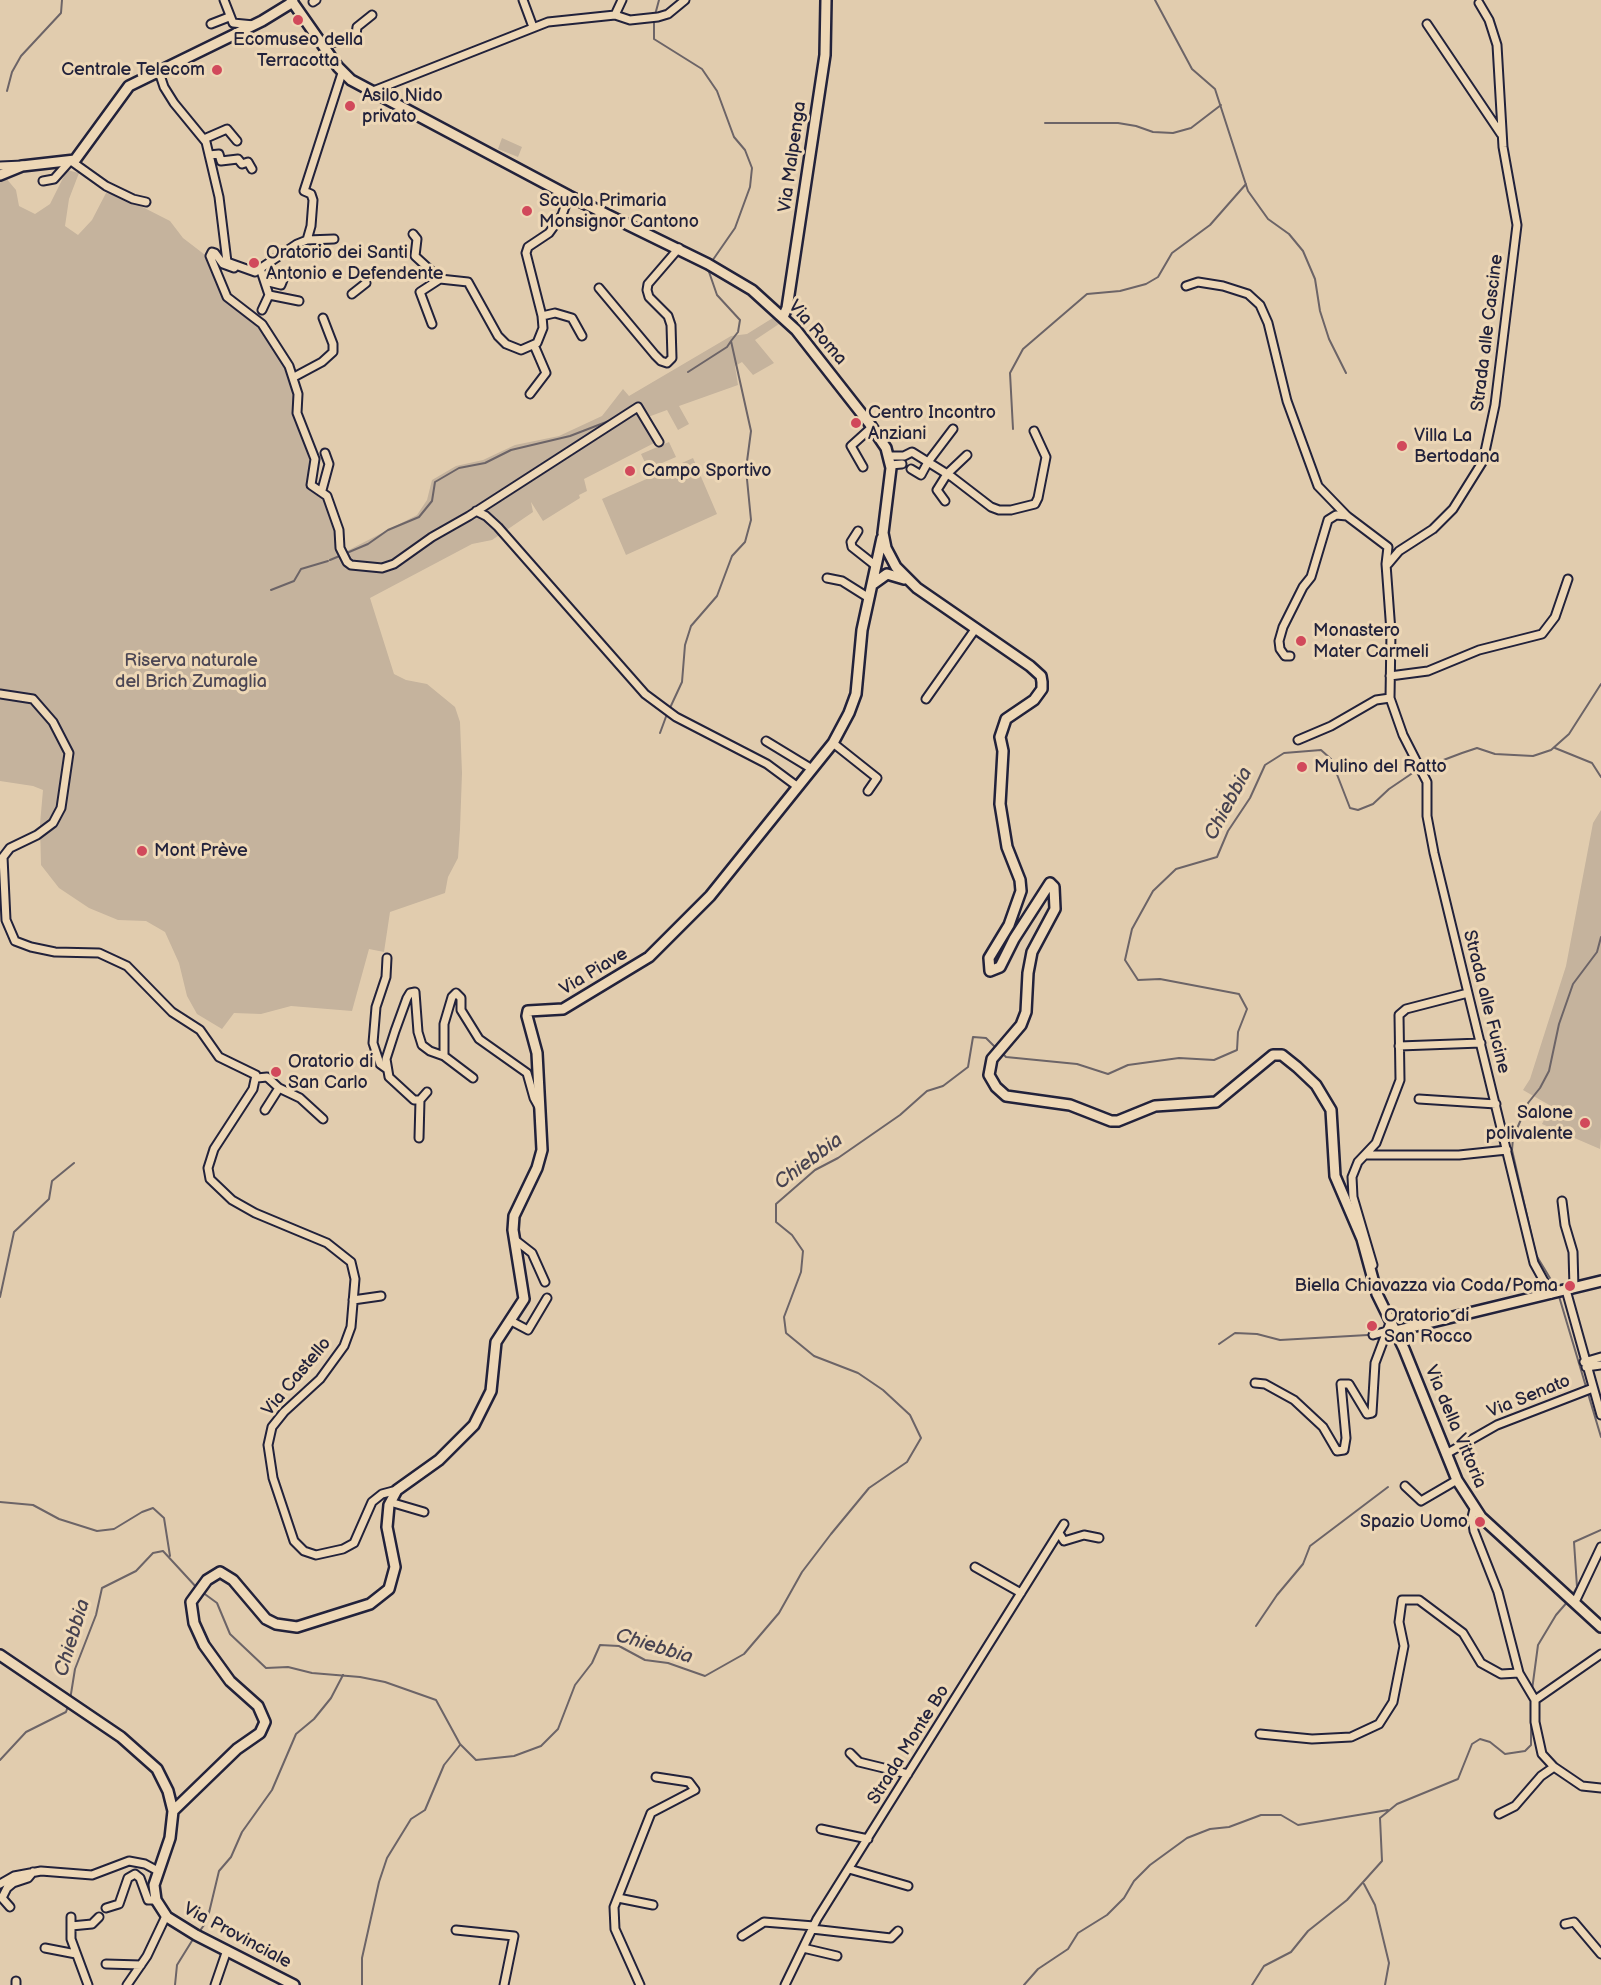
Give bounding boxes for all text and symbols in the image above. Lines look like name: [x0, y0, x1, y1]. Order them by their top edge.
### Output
marker: Ecomuseo della Terracotta: [291, 13, 305, 27]
place label: Ecomuseo della Terracotta: [233, 29, 363, 72]
place label: Centrale Telecom: [61, 59, 205, 81]
marker: Centrale Telecom: [210, 63, 224, 77]
place label: Asilo Nido privato: [362, 85, 443, 128]
marker: Asilo Nido privato: [343, 99, 357, 113]
street label: Via Malpenga: [775, 100, 811, 214]
place label: Scuola Primaria Monsignor Cantono: [539, 190, 699, 232]
marker: Scuola Primaria Monsignor Cantono: [520, 204, 534, 218]
place label: Oratorio dei Santi Antonio e Defendente: [266, 242, 443, 284]
street label: Strada alle Cascine: [1468, 253, 1508, 413]
marker: Oratorio dei Santi Antonio e Defendente: [247, 256, 261, 270]
street label: Via Roma: [783, 296, 851, 370]
place label: Centro Incontro Anziani: [868, 402, 996, 444]
marker: Centro Incontro Anziani: [849, 416, 863, 430]
place label: Villa La Bertodana: [1414, 425, 1500, 468]
marker: Villa La Bertodana: [1395, 439, 1409, 453]
place label: Campo Sportivo: [642, 460, 771, 482]
marker: Campo Sportivo: [623, 464, 637, 478]
place label: Monastero Mater Carmeli: [1313, 620, 1429, 662]
marker: Monastero Mater Carmeli: [1294, 634, 1308, 648]
park label: Riserva naturale del Brich Zumaglia: [115, 650, 267, 692]
place label: Mulino del Ratto: [1314, 756, 1447, 778]
marker: Mulino del Ratto: [1295, 760, 1309, 774]
water label: Chiebbia: [1200, 763, 1258, 845]
place label: Mont Prève: [154, 840, 248, 862]
marker: Mont Prève: [135, 844, 149, 858]
street label: Strada alle Fucine: [1458, 928, 1514, 1076]
street label: Via Piave: [556, 943, 632, 1001]
place label: Oratorio di San Carlo: [288, 1051, 374, 1094]
marker: Oratorio di San Carlo: [269, 1065, 283, 1079]
place label: Salone polivalente: [1486, 1102, 1573, 1144]
marker: Salone polivalente: [1578, 1116, 1592, 1130]
water label: Chiebbia: [770, 1129, 848, 1195]
place label: Biella Chiavazza via Coda/Poma: [1295, 1275, 1558, 1297]
marker: Biella Chiavazza via Coda/Poma: [1563, 1279, 1577, 1293]
place label: Oratorio di San Rocco: [1384, 1305, 1472, 1348]
marker: Oratorio di San Rocco: [1365, 1319, 1379, 1333]
street label: Via Castello: [258, 1333, 336, 1421]
street label: Via della Vittoria: [1419, 1362, 1491, 1492]
street label: Via Senato: [1484, 1371, 1574, 1423]
place label: Spazio Uomo: [1360, 1511, 1468, 1533]
marker: Spazio Uomo: [1473, 1515, 1487, 1529]
water label: Chiebbia: [50, 1597, 96, 1679]
water label: Chiebbia: [613, 1624, 695, 1670]
street label: Strada Monte Bo: [864, 1681, 954, 1809]
street label: Via Provinciale: [179, 1898, 295, 1974]

